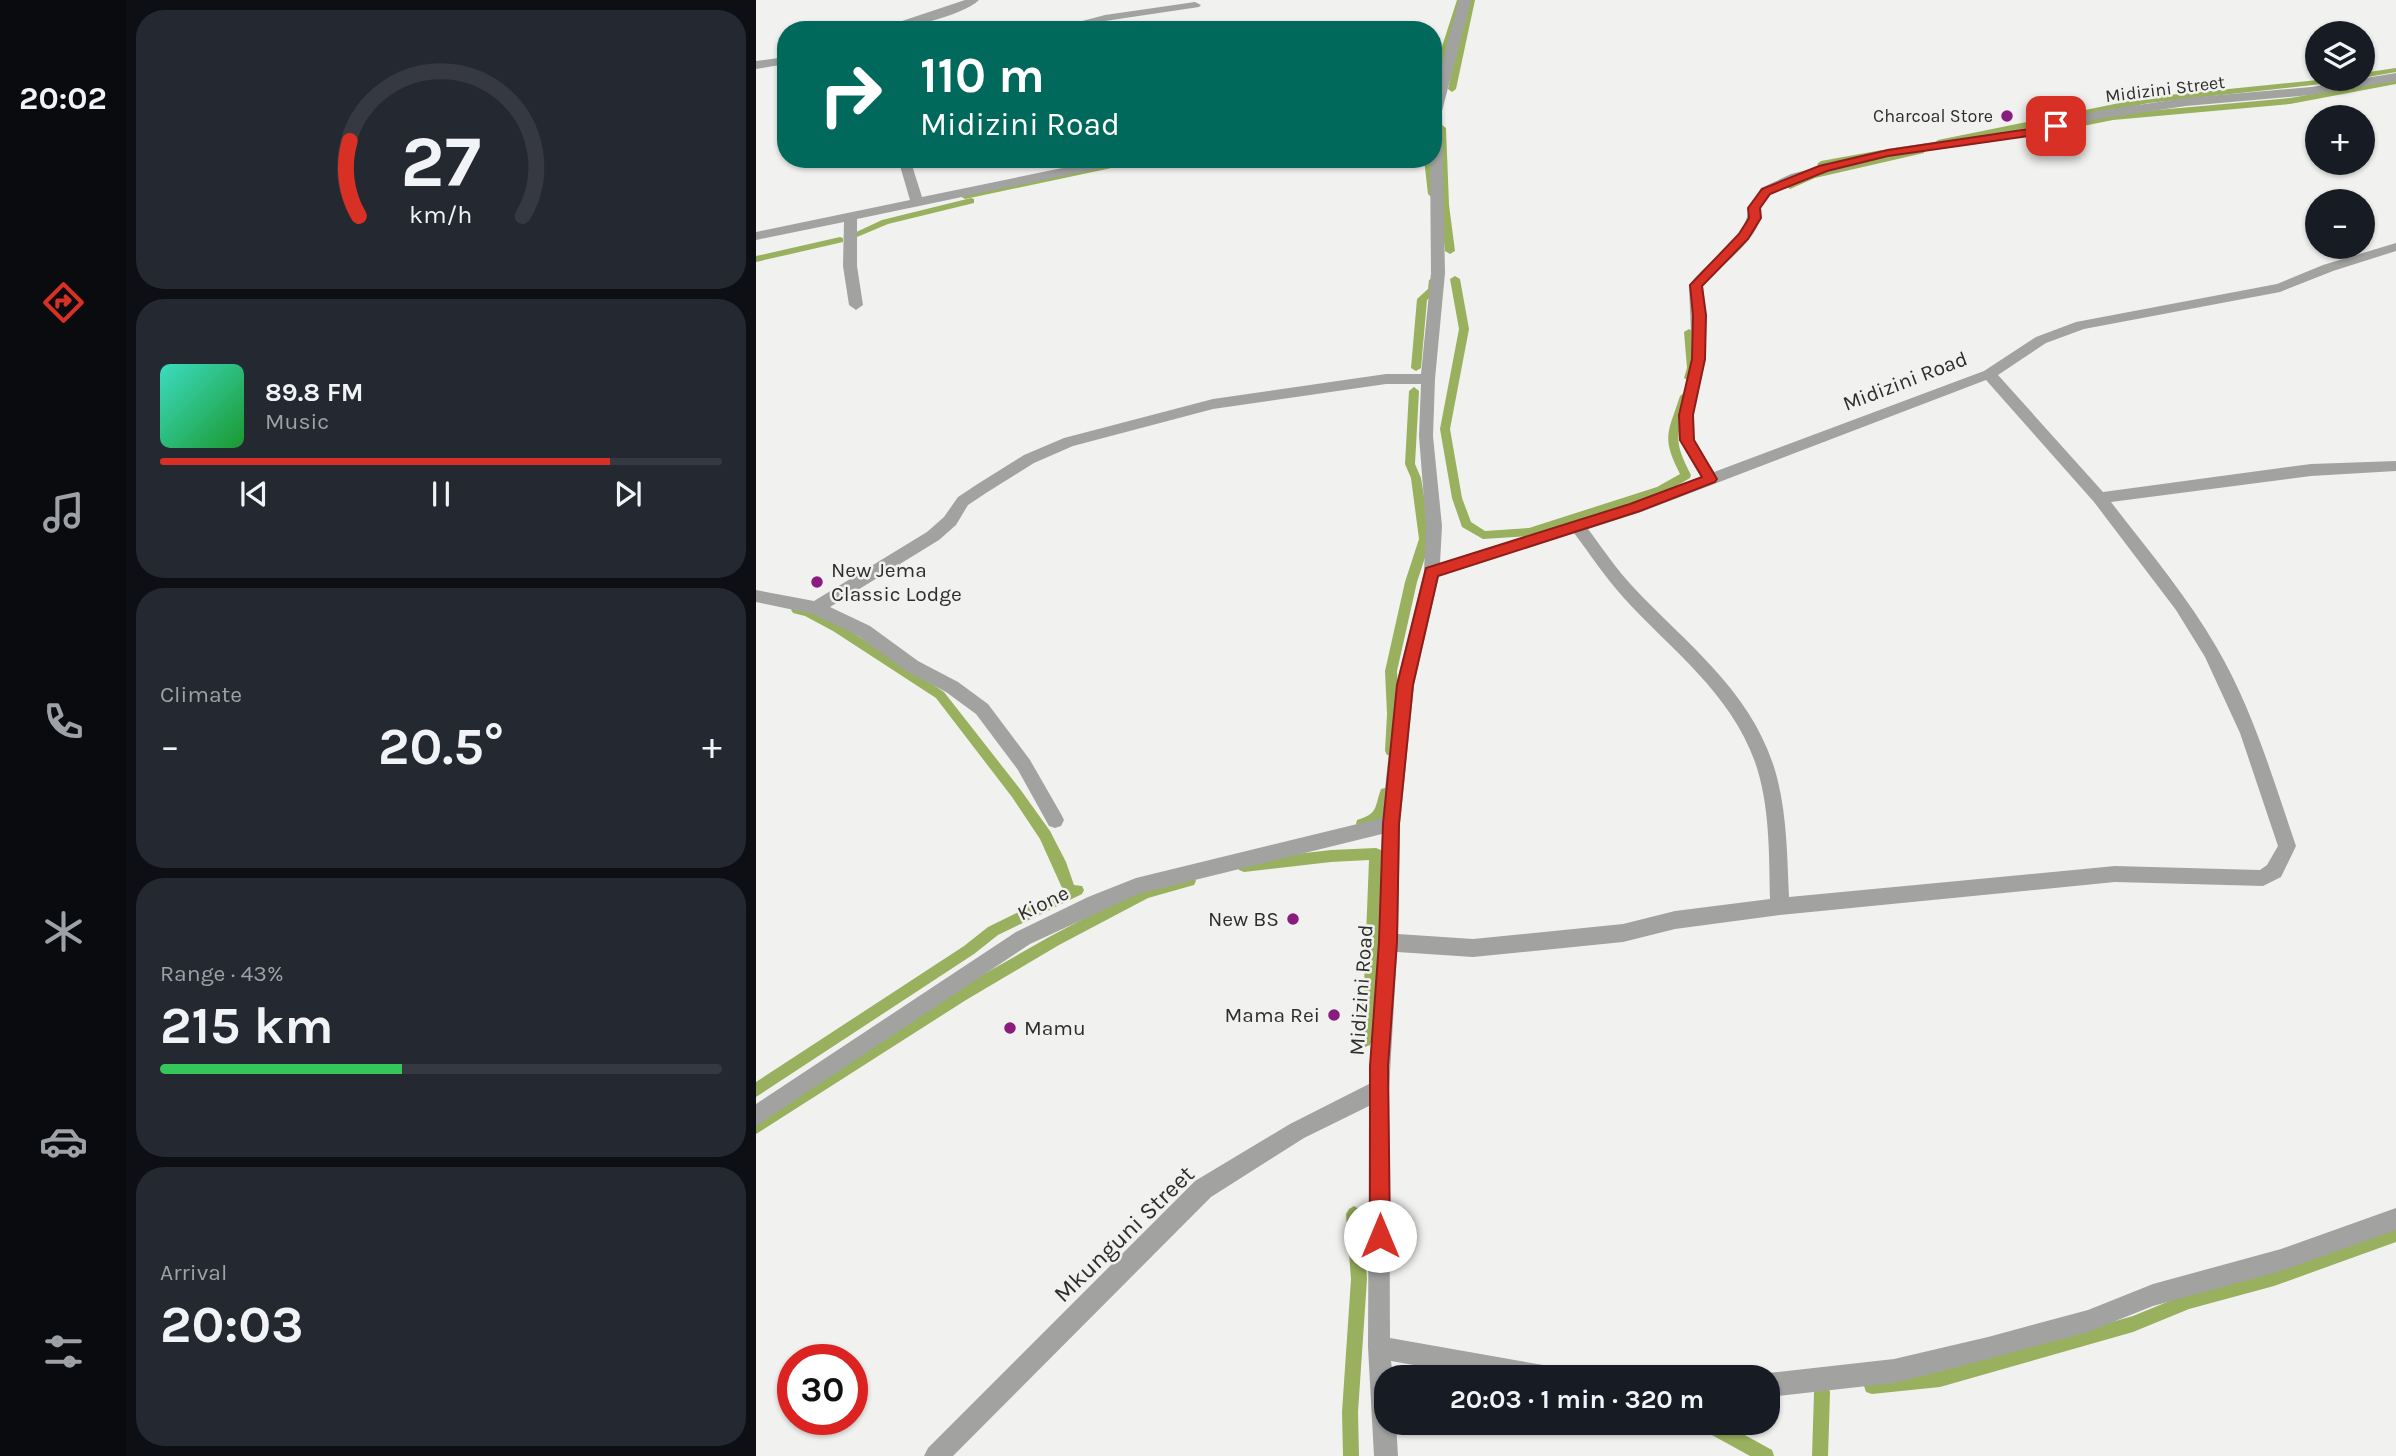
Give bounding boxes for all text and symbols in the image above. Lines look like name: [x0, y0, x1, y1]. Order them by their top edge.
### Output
map controls: [2305, 21, 2375, 259]
button: layers: [2305, 21, 2375, 91]
text: 110 m: [920, 47, 1045, 104]
icon: right: [805, 49, 896, 140]
street label: Midizini Street: [2104, 71, 2226, 107]
text: 20:02: [19, 80, 107, 117]
pin: [2026, 96, 2086, 156]
place label: Charcoal Store: [1873, 105, 1993, 127]
button: +: [2305, 105, 2375, 175]
text: Midizini Road: [920, 106, 1120, 143]
icon: arrive: [2037, 107, 2075, 145]
marker: Charcoal Store: [1999, 108, 2015, 124]
text: 27: [401, 119, 481, 204]
button: −: [2305, 189, 2375, 259]
text: km/h: [409, 199, 473, 228]
icon: directions: [39, 278, 88, 327]
street label: Midizini Road: [1839, 346, 1971, 416]
text: 89.8 FM: [265, 377, 364, 408]
text: Music: [265, 408, 329, 435]
icon: previous: [235, 475, 273, 513]
icon: pause: [422, 475, 460, 513]
icon: next: [609, 475, 647, 513]
icon: music: [39, 488, 88, 537]
place label: New Jema Classic Lodge: [831, 558, 962, 606]
marker: New Jema Classic Lodge: [809, 574, 825, 590]
text: Climate: [160, 681, 242, 708]
icon: phone: [39, 697, 88, 746]
text: 20.5°: [378, 716, 504, 777]
text: −: [160, 724, 180, 769]
text: +: [702, 724, 722, 769]
street label: Kione: [1013, 880, 1073, 926]
icon: climate: [39, 907, 88, 956]
place label: New BS: [1208, 907, 1279, 931]
marker: New BS: [1285, 911, 1301, 927]
street label: Midizini Road: [1344, 924, 1378, 1056]
text: Range · 43%: [160, 960, 284, 987]
text: 215 km: [160, 995, 334, 1056]
place label: Mama Rei: [1225, 1003, 1320, 1027]
marker: Mama Rei: [1326, 1007, 1342, 1023]
place label: Mamu: [1024, 1016, 1086, 1040]
marker: Mamu: [1002, 1020, 1018, 1036]
icon: car: [39, 1117, 88, 1166]
street label: Mkunguni Street: [1048, 1160, 1200, 1308]
position arrow: [1343, 1199, 1417, 1273]
text: Arrival: [160, 1259, 227, 1286]
text: 20:03: [160, 1294, 304, 1355]
icon: filters: [39, 1327, 88, 1376]
speed limit sign: 30: [777, 1344, 868, 1435]
text: 20:03 · 1 min · 320 m: [1450, 1384, 1704, 1415]

